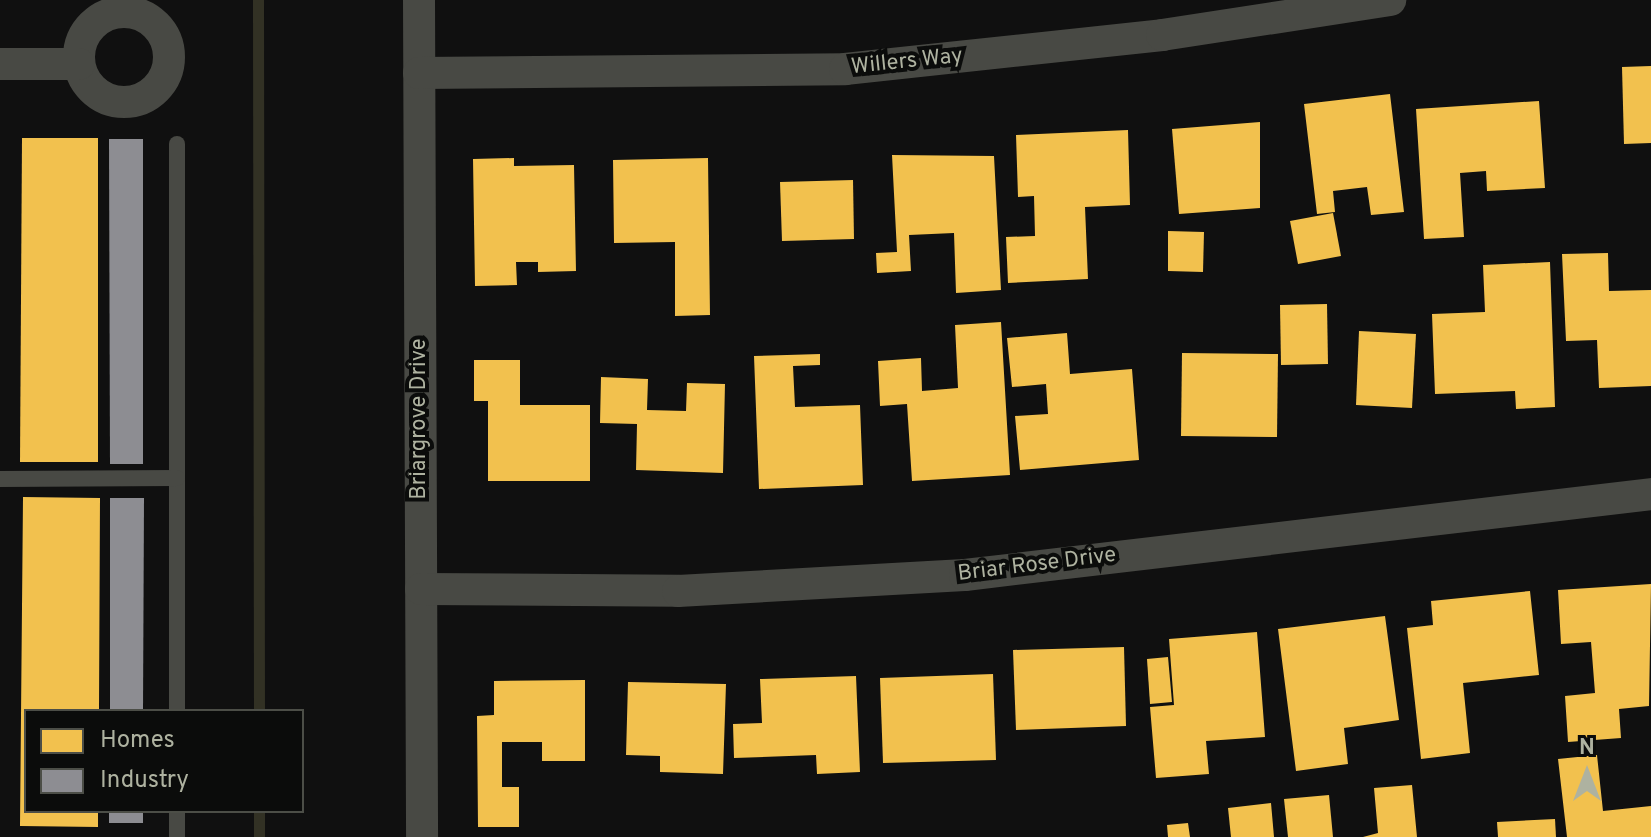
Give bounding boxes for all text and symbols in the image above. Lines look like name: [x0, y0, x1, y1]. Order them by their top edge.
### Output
street label: Willers Way: [850, 43, 964, 81]
street label: Briargrove Drive: [407, 338, 433, 500]
street label: Briar Rose Drive: [956, 542, 1118, 588]
legend: [24, 709, 304, 813]
text: Homes: [100, 726, 175, 756]
north arrow: [1547, 733, 1627, 813]
text: N: [1579, 735, 1595, 762]
text: Industry: [100, 766, 189, 796]

